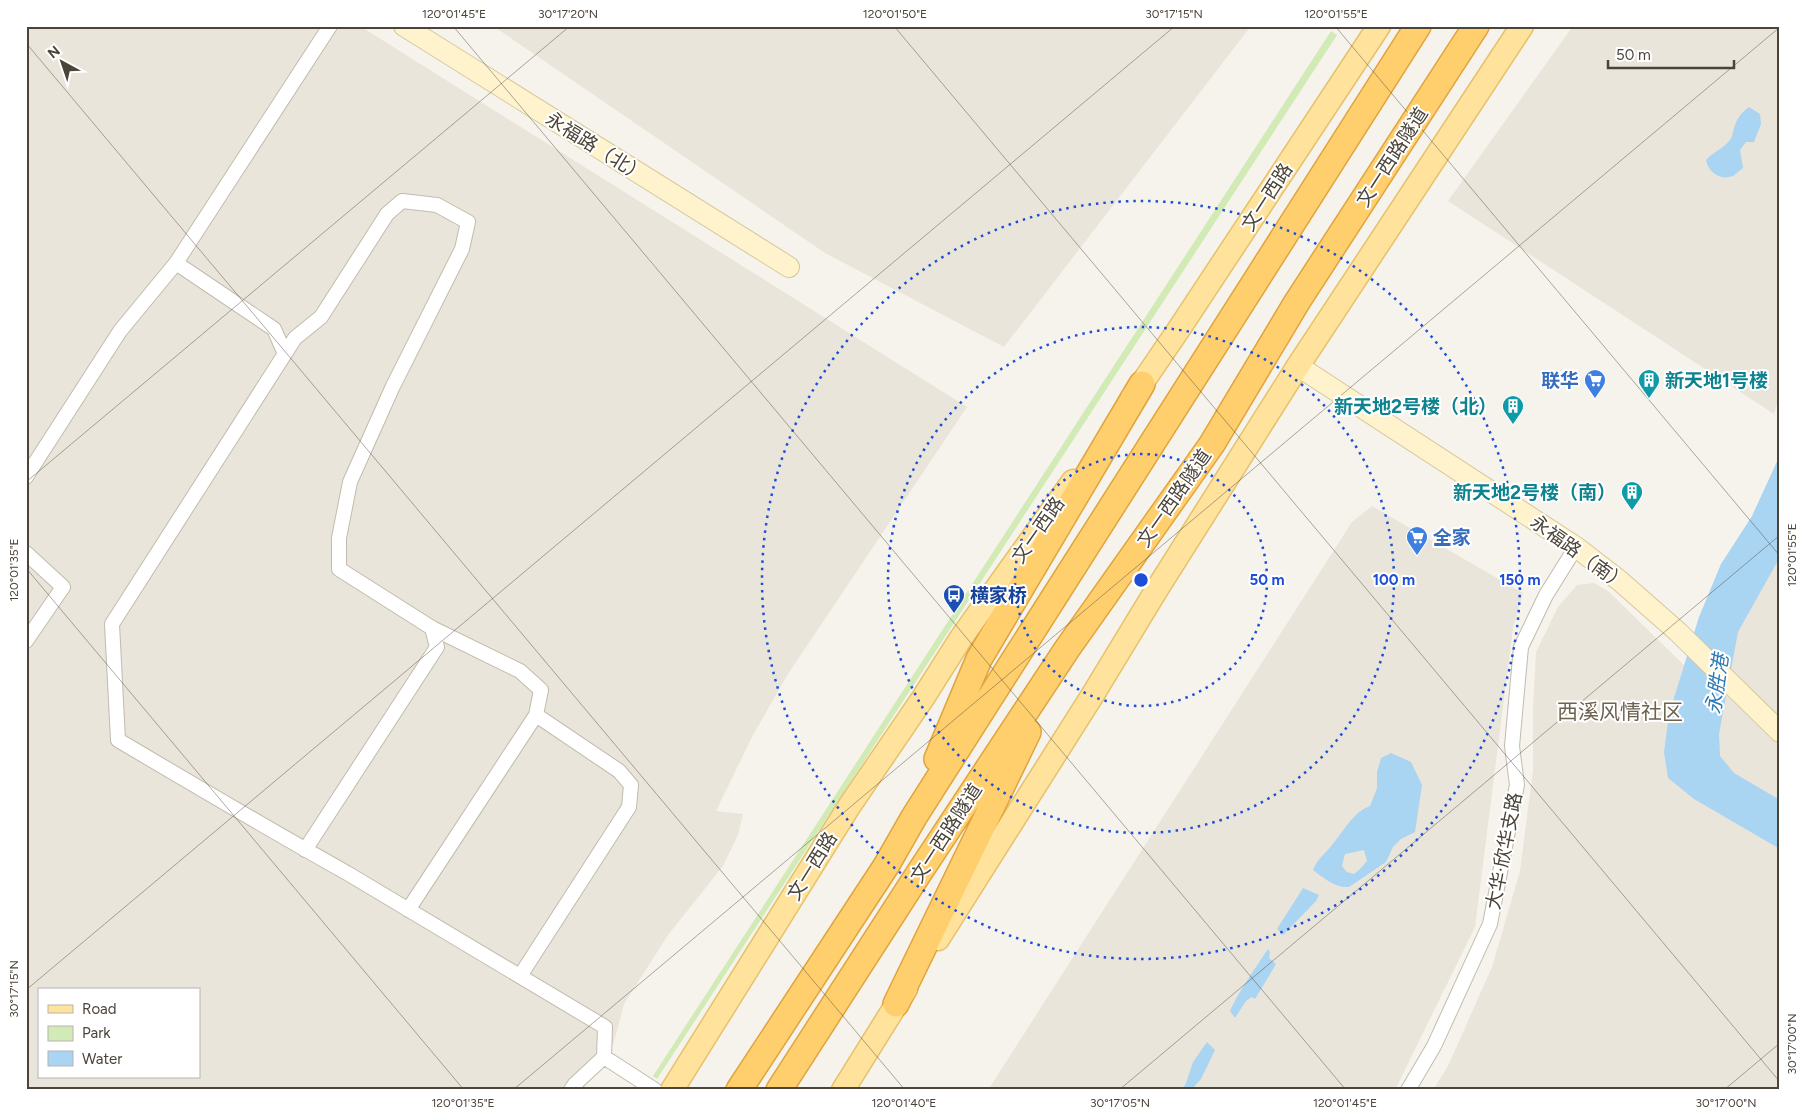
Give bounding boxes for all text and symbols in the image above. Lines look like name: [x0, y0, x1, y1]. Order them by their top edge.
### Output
text: 120°01'45"E: [422, 7, 486, 21]
text: 30°17'20"N: [538, 7, 598, 21]
text: 120°01'50"E: [863, 7, 927, 21]
text: 30°17'15"N: [1145, 7, 1203, 21]
text: 120°01'55"E: [1304, 7, 1368, 21]
north arrow: [38, 38, 88, 88]
scale bar: [1608, 38, 1735, 70]
text: N: [44, 42, 64, 62]
text: 50 m: [1616, 46, 1651, 64]
street label: 文一西路隧道: [1351, 103, 1433, 211]
street label: 永福路（北）: [542, 107, 650, 187]
street label: 文一西路: [1237, 159, 1297, 235]
supermarket icon: 联华: [1583, 368, 1607, 399]
building icon: 新天地1号楼: [1637, 368, 1661, 399]
place label: 联华: [1541, 369, 1579, 392]
place label: 新天地1号楼: [1665, 369, 1768, 392]
building icon: 新天地2号楼（北）: [1501, 394, 1525, 425]
place label: 新天地2号楼（北）: [1334, 395, 1497, 418]
street label: 文一西路隧道: [1132, 445, 1216, 551]
building icon: 新天地2号楼（南）: [1620, 480, 1644, 511]
place label: 新天地2号楼（南）: [1453, 481, 1616, 504]
street label: 文一西路: [1007, 492, 1069, 568]
street label: 永福路（南）: [1526, 510, 1632, 596]
text: 120°01'55"E: [1785, 523, 1799, 587]
supermarket icon: 全家: [1405, 525, 1429, 556]
place label: 全家: [1433, 526, 1471, 549]
text: 120°01'35"E: [7, 538, 21, 602]
centre of rings: [1132, 571, 1150, 589]
text: 50 m: [1249, 571, 1285, 589]
text: 100 m: [1373, 571, 1415, 589]
text: 150 m: [1499, 571, 1541, 589]
bus stop icon: 横家桥: [942, 583, 966, 614]
place label: 横家桥: [970, 584, 1027, 607]
water label: 永胜港: [1701, 650, 1733, 715]
district label: 西溪风情社区: [1557, 699, 1683, 724]
street label: 文一西路隧道: [905, 779, 987, 887]
street label: 大华·欣华支路: [1481, 790, 1527, 912]
street label: 文一西路: [782, 828, 842, 904]
text: 30°17'15"N: [7, 960, 21, 1018]
legend: [38, 988, 200, 1078]
text: Road: [82, 1000, 117, 1018]
text: 30°17'00"N: [1785, 1014, 1799, 1074]
text: Park: [82, 1024, 111, 1042]
text: Water: [82, 1050, 122, 1068]
text: 120°01'35"E: [431, 1096, 495, 1110]
text: 120°01'40"E: [872, 1096, 936, 1110]
text: 30°17'05"N: [1090, 1096, 1150, 1110]
text: 120°01'45"E: [1313, 1096, 1377, 1110]
text: 30°17'00"N: [1696, 1096, 1756, 1110]

